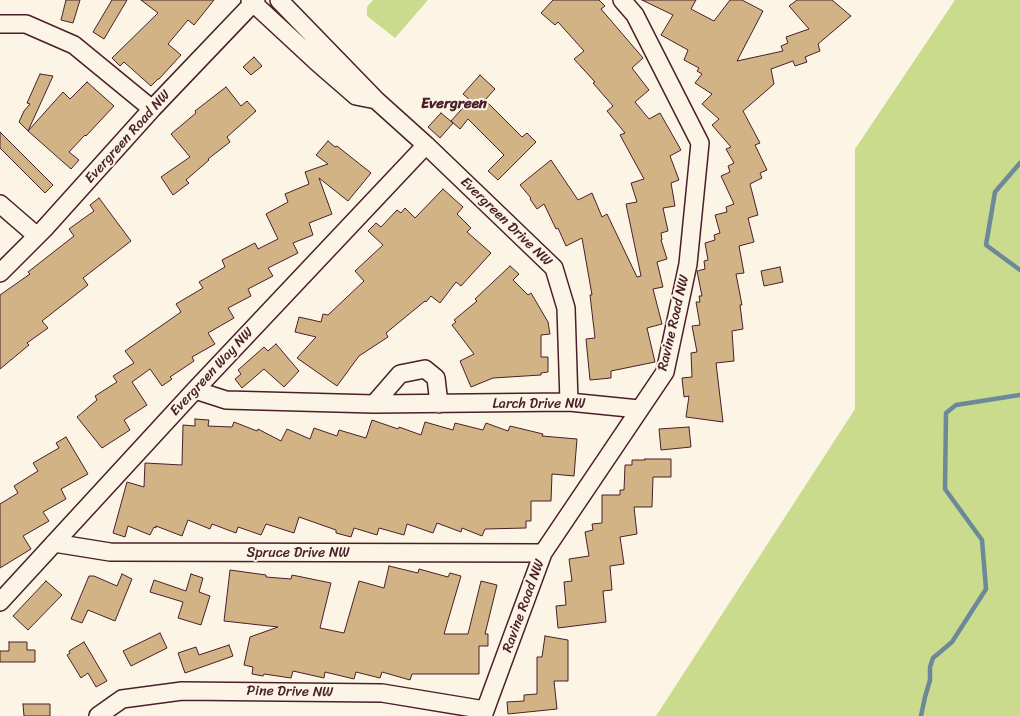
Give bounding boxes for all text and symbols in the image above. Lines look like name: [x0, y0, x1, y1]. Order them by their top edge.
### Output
street label: Evergreen Road NW: [82, 87, 174, 187]
district label: Evergreen: [421, 95, 487, 113]
street label: Evergreen Drive NW: [457, 174, 555, 270]
street label: Ravine Road NW: [655, 273, 693, 373]
street label: Evergreen Way NW: [167, 324, 257, 420]
street label: Larch Drive NW: [492, 396, 586, 412]
street label: Spruce Drive NW: [246, 545, 350, 561]
street label: Ravine Road NW: [499, 557, 549, 655]
street label: Pine Drive NW: [246, 683, 334, 701]

